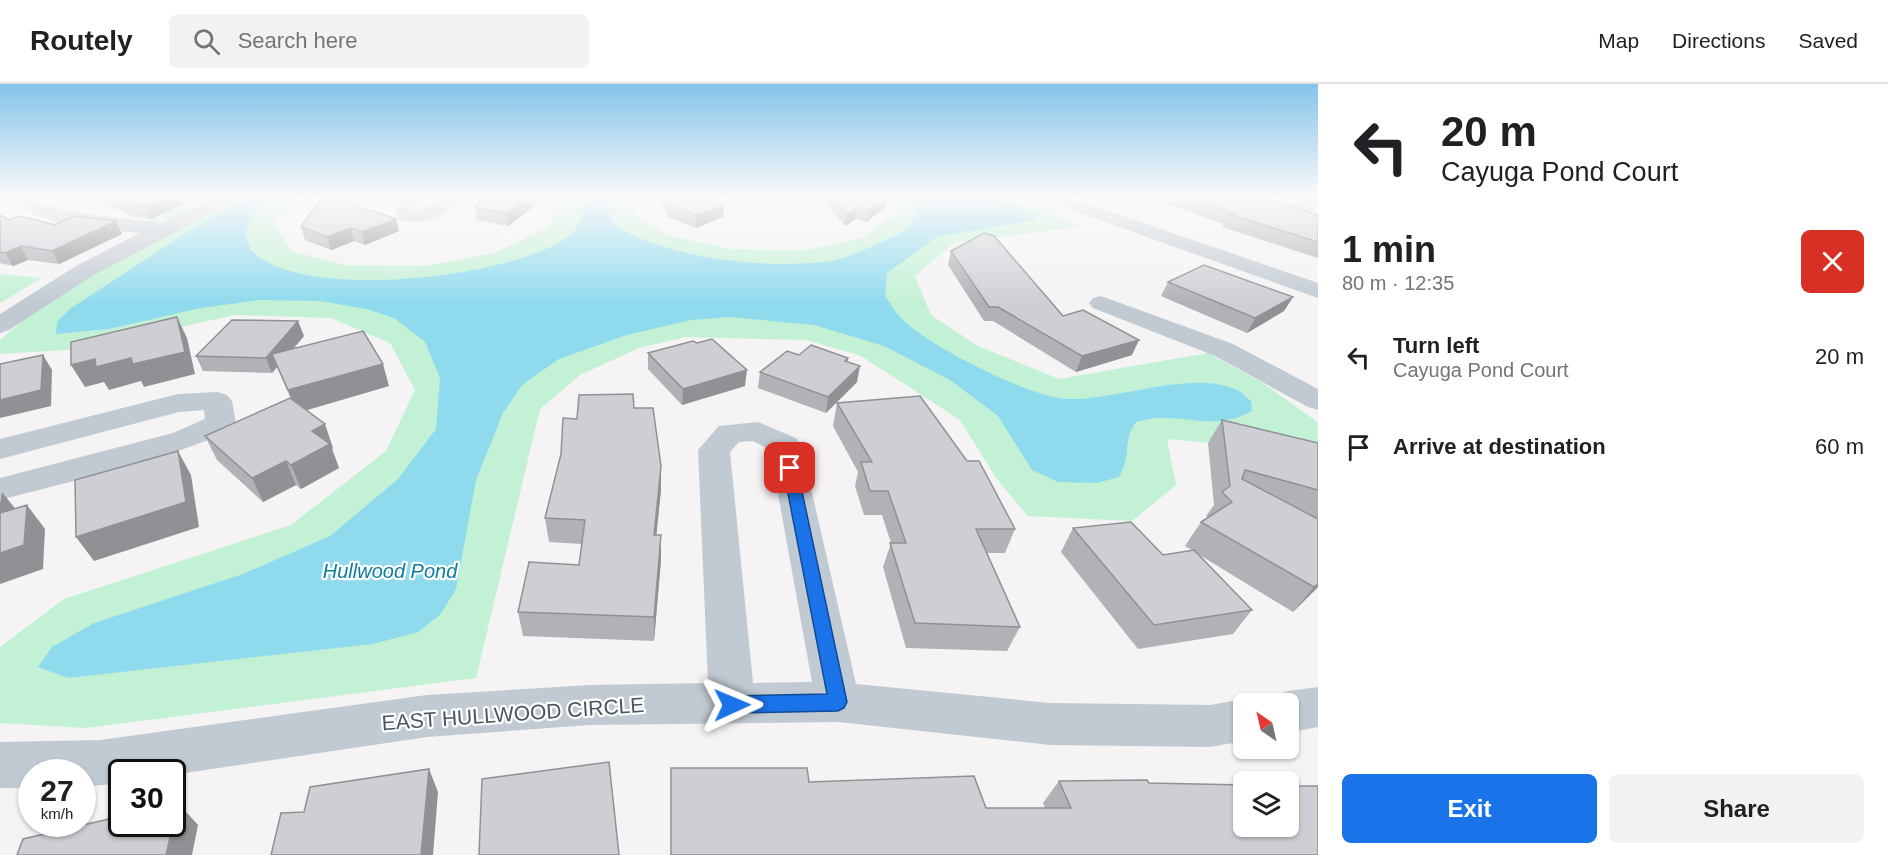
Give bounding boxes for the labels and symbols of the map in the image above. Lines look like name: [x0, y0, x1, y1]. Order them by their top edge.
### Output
pin: [764, 442, 815, 493]
water label: Hullwood Pond: [323, 560, 458, 582]
position arrow: [700, 673, 764, 737]
street label: EAST HULLWOOD CIRCLE: [381, 693, 645, 734]
north arrow: [1233, 693, 1299, 759]
speed limit sign: 30: [108, 759, 186, 837]

